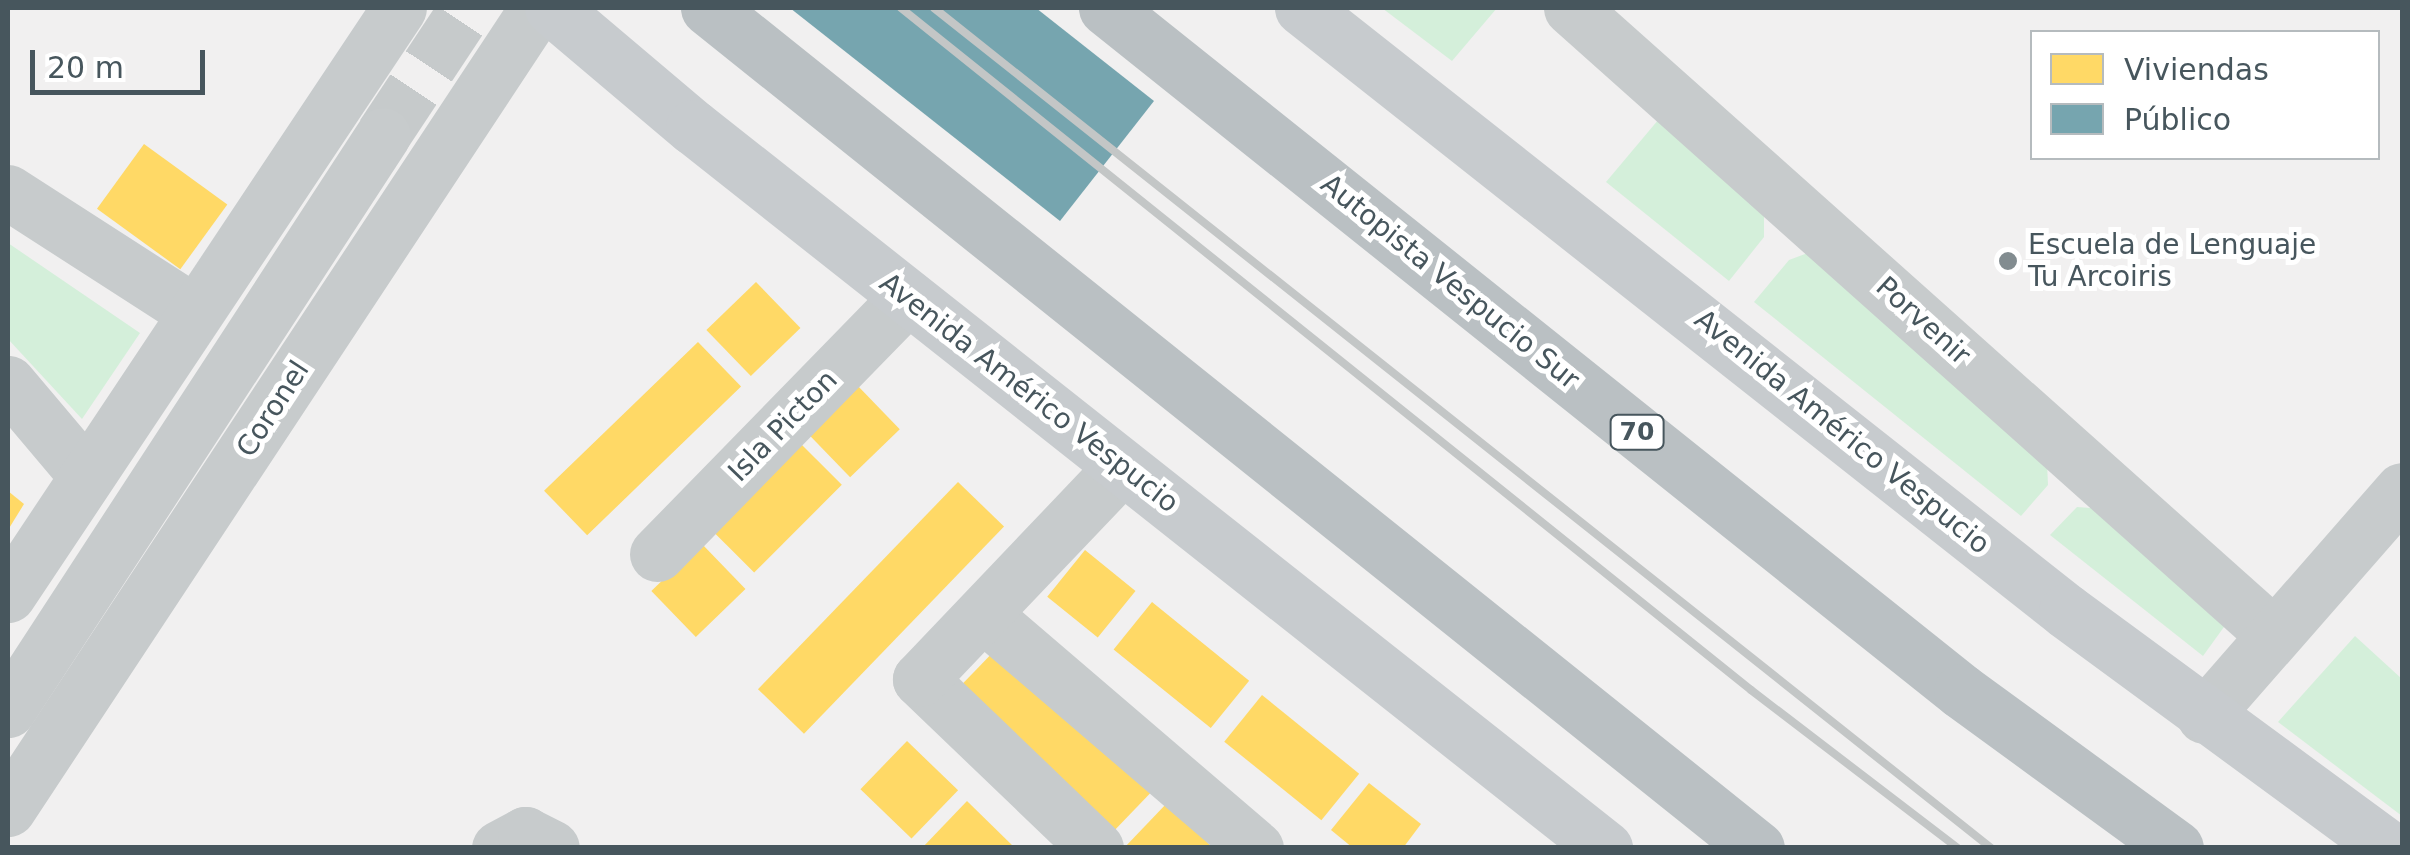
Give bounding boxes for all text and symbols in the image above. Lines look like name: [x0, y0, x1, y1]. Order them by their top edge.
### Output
scale bar: [35, 30, 210, 92]
legend: [2030, 30, 2380, 160]
text: 20 m: [47, 50, 124, 85]
text: Viviendas: [2124, 52, 2269, 87]
text: Público: [2124, 102, 2231, 137]
street label: Autopista Vespucio Sur: [1314, 167, 1586, 397]
place label: Escuela de Lenguaje Tu Arcoiris: [2028, 228, 2316, 294]
marker: Escuela de Lenguaje Tu Arcoiris: [1997, 250, 2019, 272]
street label: Avenida Américo Vespucio: [873, 266, 1185, 520]
street label: Porvenir: [1869, 270, 1977, 372]
street label: Avenida Américo Vespucio: [1688, 303, 1996, 561]
street label: Coronel: [230, 355, 316, 463]
street label: Isla Picton: [722, 363, 844, 489]
road number: 70: [1610, 412, 1664, 452]

